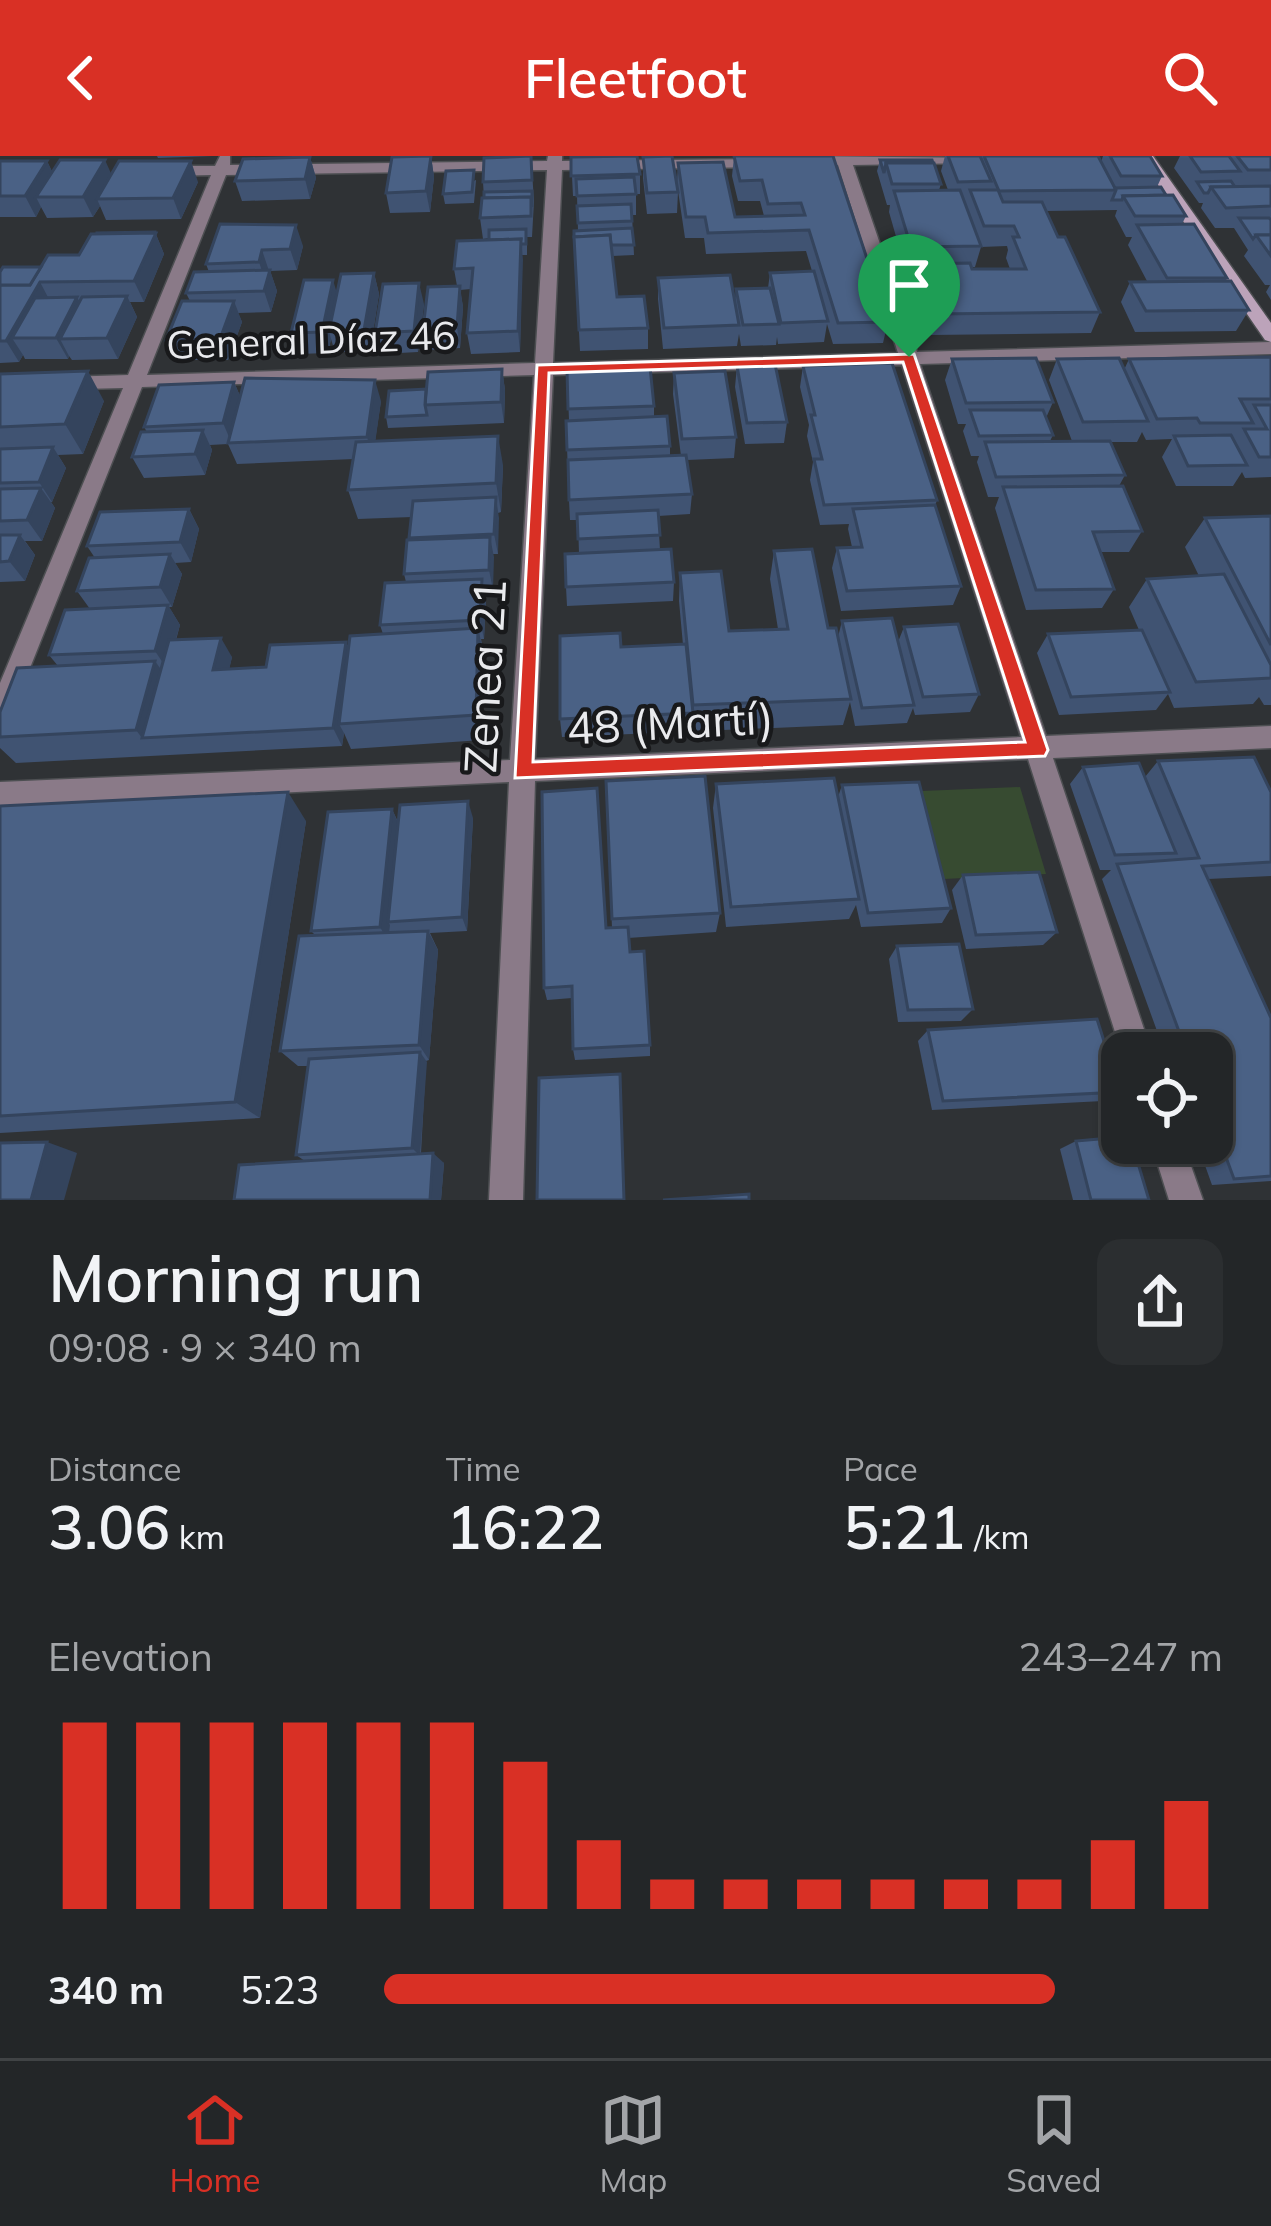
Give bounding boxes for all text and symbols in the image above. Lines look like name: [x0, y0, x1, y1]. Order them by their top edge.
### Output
text: Fleetfoot: [524, 44, 747, 112]
icon: back: [48, 45, 114, 111]
icon: search: [1157, 45, 1223, 111]
pin: [858, 234, 960, 357]
icon: arrive: [876, 252, 942, 318]
street label: General Díaz 46: [165, 310, 457, 369]
street label: Zenea 21: [451, 577, 517, 774]
street label: 48 (Martí): [565, 689, 775, 755]
map controls: [1101, 1032, 1233, 1164]
button: locate: [1101, 1032, 1233, 1164]
text: Morning run: [48, 1236, 424, 1319]
button: share: [1097, 1239, 1223, 1365]
text: 09:08 · 9 × 340 m: [48, 1323, 362, 1372]
text: Distance: [48, 1448, 181, 1489]
text: Time: [446, 1448, 520, 1489]
text: Pace: [843, 1448, 918, 1489]
text: 3.06: [48, 1489, 170, 1564]
text: 16:22: [446, 1489, 604, 1564]
text: 5:21: [843, 1489, 966, 1564]
text: km: [170, 1516, 225, 1557]
text: /km: [966, 1516, 1029, 1557]
text: Elevation: [48, 1632, 213, 1681]
text: 243–247 m: [1018, 1632, 1223, 1681]
text: 340 m: [48, 1965, 164, 2014]
text: 5:23: [240, 1965, 319, 2014]
tab: Home: [169, 2087, 261, 2200]
tab: Map: [599, 2087, 667, 2200]
tab: Saved: [1006, 2087, 1102, 2200]

